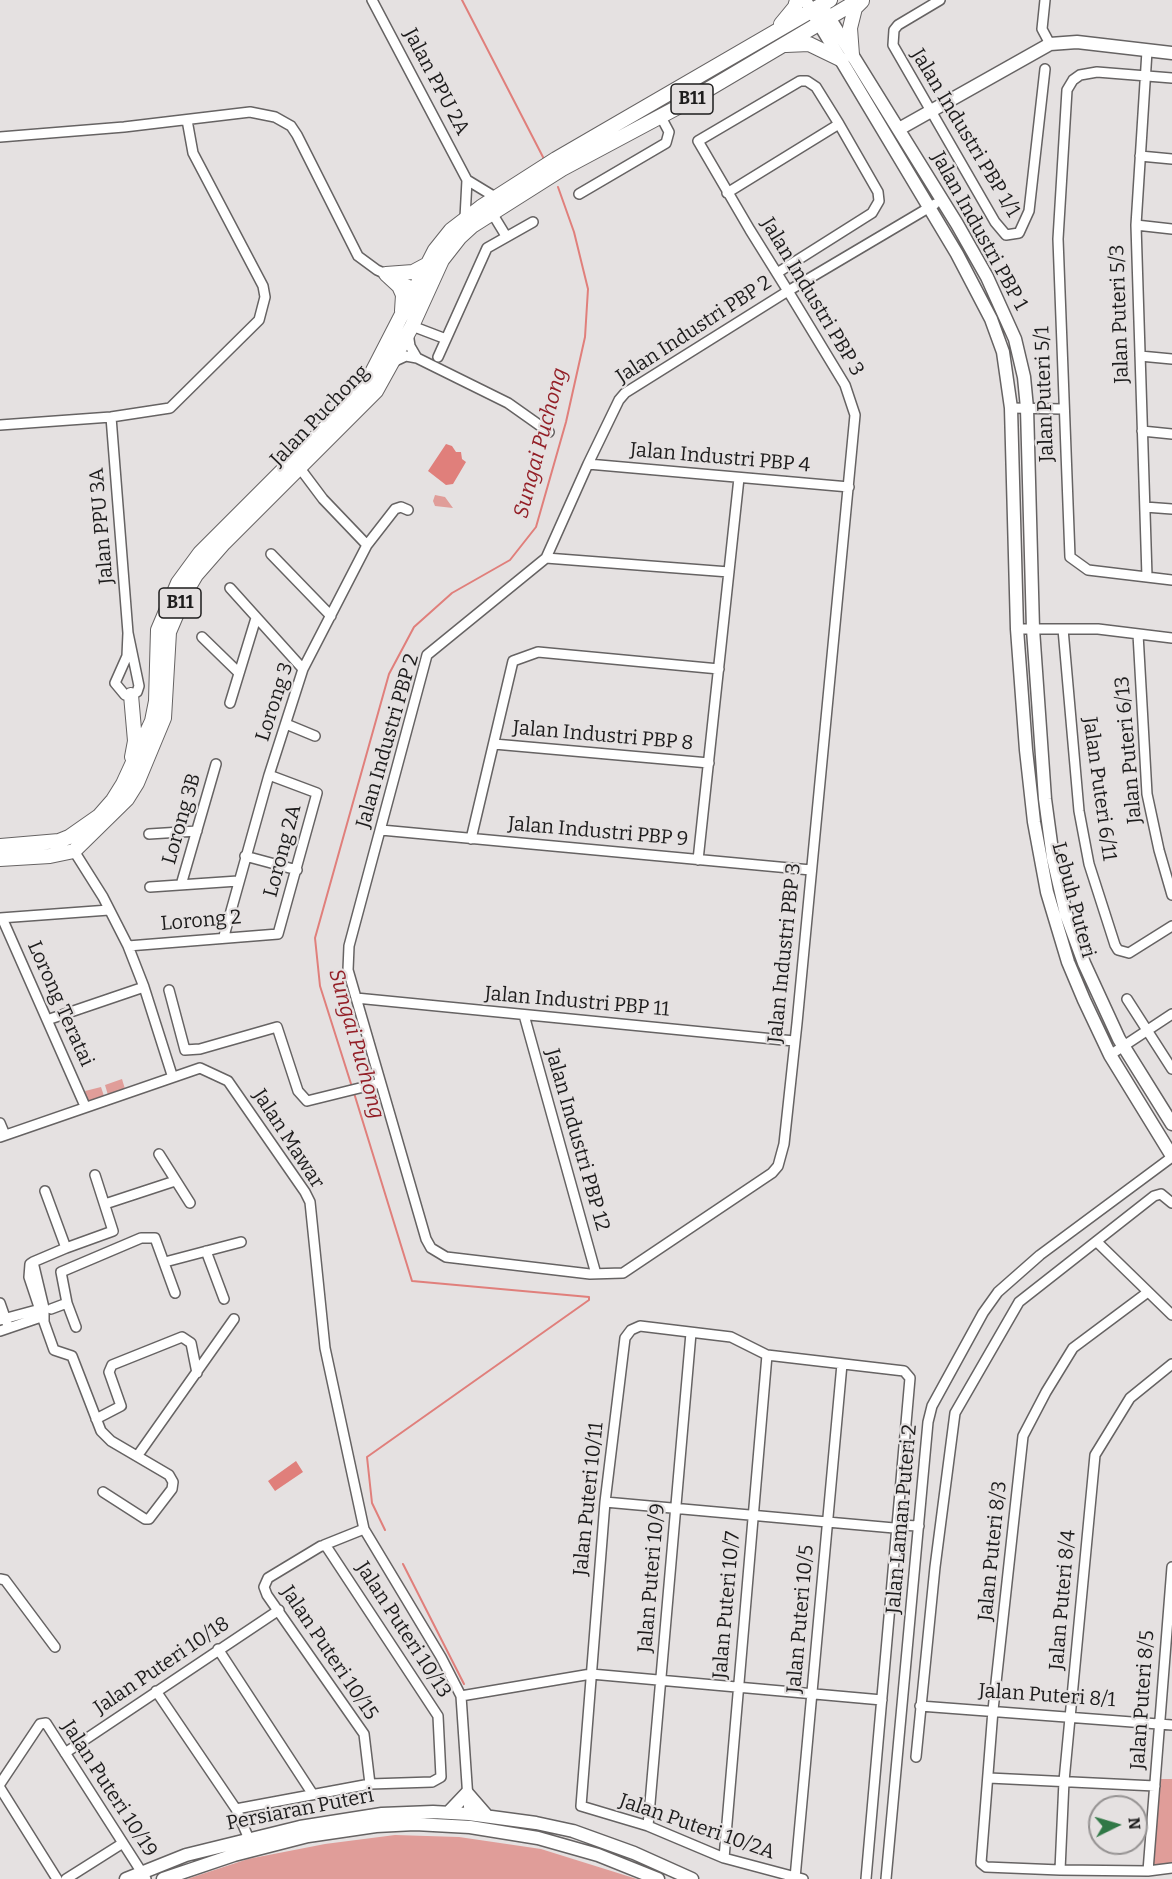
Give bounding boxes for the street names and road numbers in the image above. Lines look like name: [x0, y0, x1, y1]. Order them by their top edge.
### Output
street label: Jalan PPU 2A: [398, 25, 474, 139]
street label: Jalan Industri PBP 1/1: [905, 45, 1025, 221]
road number: B11: [671, 84, 713, 114]
street label: Jalan Industri PBP 1: [926, 148, 1032, 314]
street label: Jalan Industri PBP 3: [755, 213, 869, 381]
street label: Jalan Puteri 5/3: [1106, 244, 1134, 384]
street label: Jalan Industri PBP 2: [612, 271, 776, 389]
street label: Jalan Puteri 5/1: [1031, 326, 1059, 462]
street label: Jalan Puchong: [266, 360, 374, 472]
street label: Jalan Industri PBP 4: [629, 438, 811, 478]
street label: Jalan PPU 3A: [85, 467, 119, 585]
road number: B11: [159, 588, 201, 618]
street label: Jalan Industri PBP 2: [352, 651, 424, 831]
street label: Lorong 3: [251, 660, 299, 744]
street label: Jalan Puteri 6/13: [1111, 675, 1147, 825]
street label: Jalan Industri PBP 8: [512, 716, 694, 756]
street label: Jalan Puteri 6/11: [1077, 716, 1121, 862]
street label: Lorong 3B: [158, 771, 206, 867]
street label: Lorong 2A: [259, 802, 307, 900]
street label: Jalan Industri PBP 9: [507, 812, 689, 852]
street label: Lebuh Puteri: [1046, 840, 1100, 960]
street label: Jalan Industri PBP 3: [764, 862, 806, 1044]
street label: Lorong 2: [160, 906, 242, 936]
street label: Lorong Teratai: [22, 938, 98, 1070]
street label: Jalan Industri PBP 11: [484, 982, 670, 1022]
street label: Jalan Industri PBP 12: [540, 1046, 614, 1234]
street label: Jalan Mawar: [247, 1085, 329, 1193]
street label: Jalan Puteri 10/11: [569, 1421, 609, 1577]
street label: Jalan Laman Puteri 2: [882, 1423, 922, 1615]
street label: Jalan Puteri 8/3: [974, 1480, 1012, 1622]
street label: Jalan Puteri 10/9: [634, 1502, 670, 1654]
street label: Jalan Puteri 8/4: [1045, 1529, 1081, 1671]
street label: Jalan Puteri 10/7: [709, 1530, 745, 1680]
street label: Jalan Puteri 10/5: [783, 1544, 819, 1694]
street label: Jalan Puteri 10/13: [350, 1557, 456, 1703]
street label: Jalan Puteri 10/15: [275, 1581, 383, 1725]
street label: Jalan Puteri 10/18: [90, 1612, 234, 1720]
street label: Jalan Puteri 8/5: [1126, 1629, 1160, 1771]
street label: Jalan Puteri 8/1: [978, 1679, 1116, 1713]
street label: Jalan Puteri 10/19: [56, 1716, 162, 1862]
street label: Persiaran Puteri: [224, 1784, 376, 1836]
street label: Jalan Puteri 10/2A: [616, 1789, 778, 1865]

